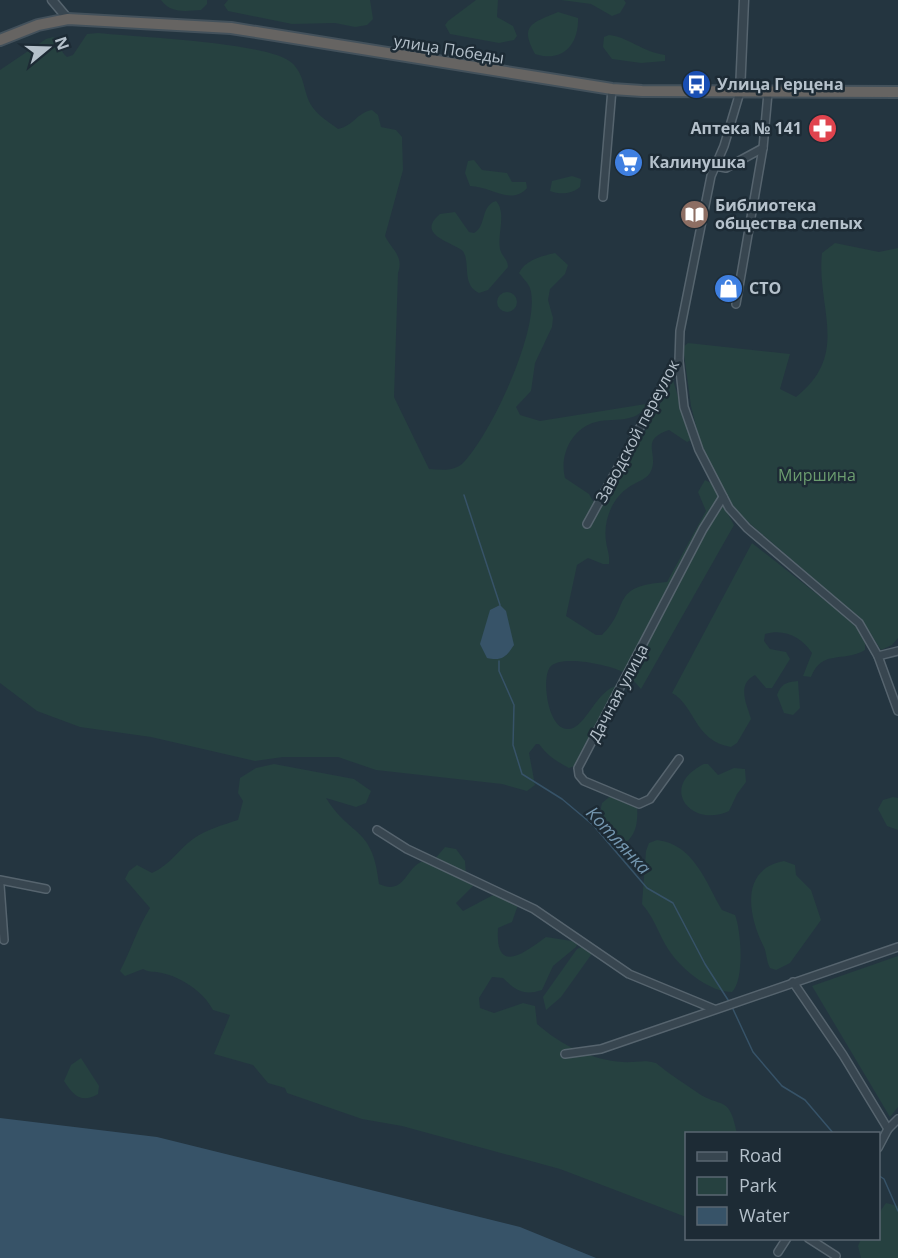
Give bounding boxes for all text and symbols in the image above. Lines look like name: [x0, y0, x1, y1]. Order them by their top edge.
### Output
north arrow: [18, 18, 78, 78]
street label: улица Победы: [392, 29, 506, 69]
text: N: [50, 33, 75, 53]
bus stop icon: Улица Герцена: [680, 68, 712, 100]
place label: Улица Герцена: [717, 73, 844, 95]
pharmacy icon: Аптека № 141: [807, 112, 839, 144]
place label: Аптека № 141: [690, 117, 802, 139]
supermarket icon: Калинушка: [612, 146, 644, 178]
place label: Калинушка: [649, 151, 746, 173]
place label: Библиотека общества слепых: [715, 194, 863, 234]
library icon: Библиотека общества слепых: [678, 198, 710, 230]
shop icon: СТО: [712, 272, 744, 304]
place label: СТО: [749, 277, 781, 299]
street label: Заводской переулок: [590, 355, 684, 506]
park label: Миршина: [778, 464, 856, 486]
street label: Дачная улица: [583, 640, 653, 746]
water label: Котлянка: [581, 801, 657, 879]
legend: [685, 1132, 880, 1240]
text: Road: [739, 1143, 782, 1167]
text: Park: [739, 1173, 777, 1197]
text: Water: [739, 1203, 790, 1227]

